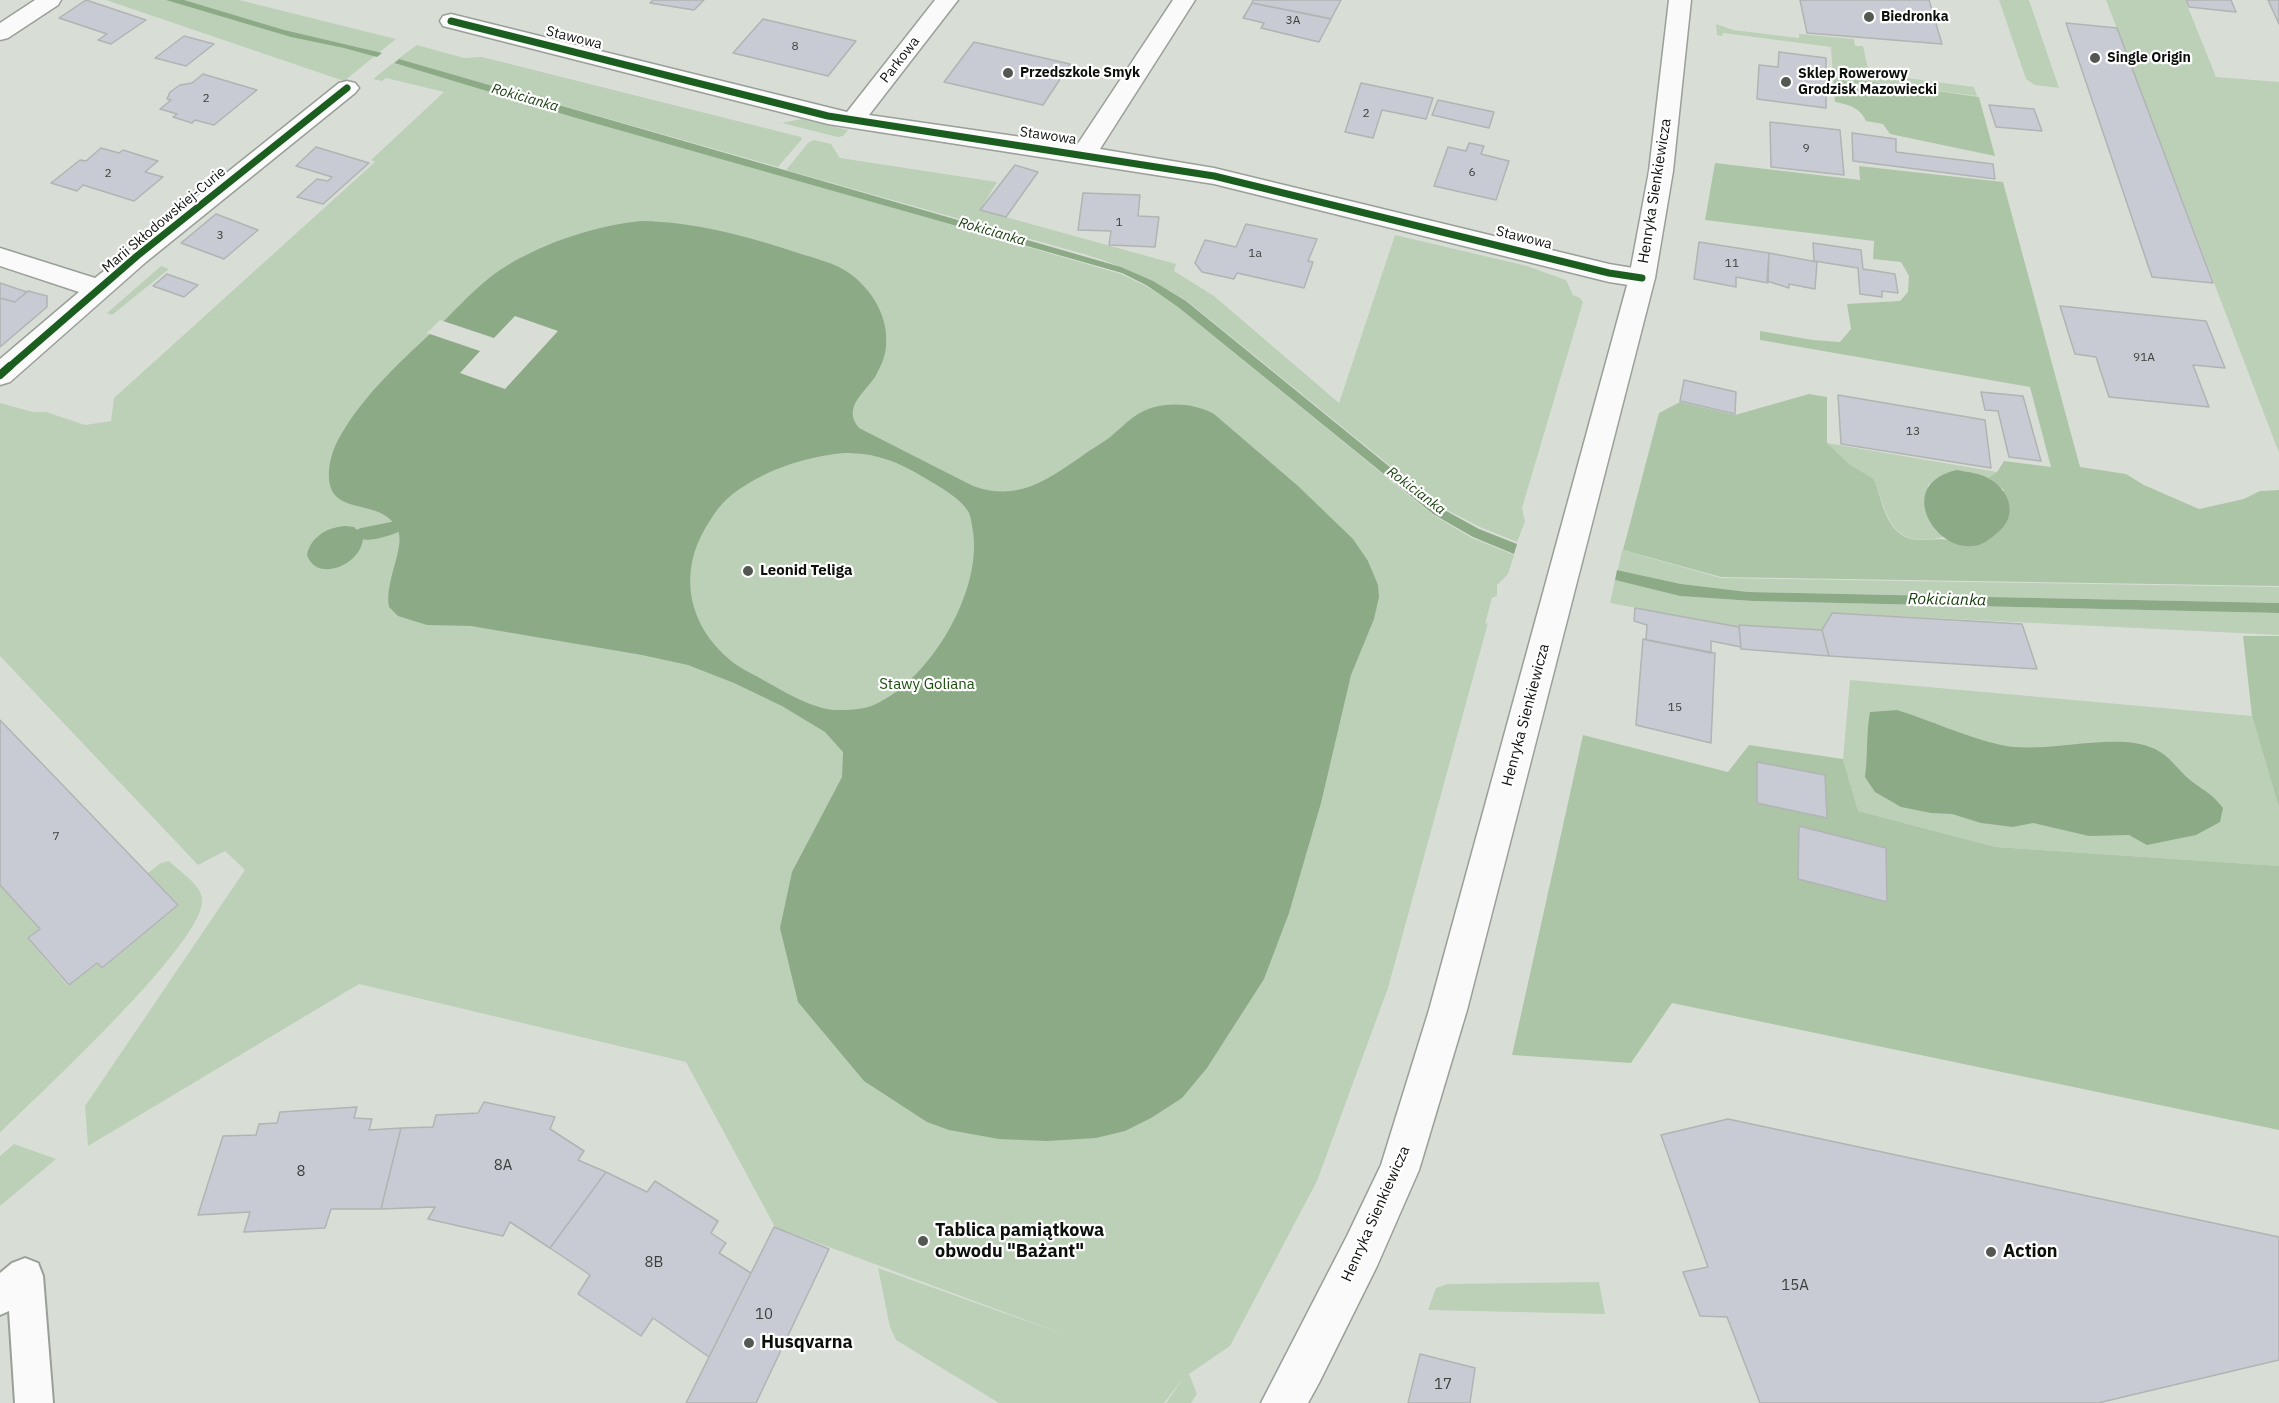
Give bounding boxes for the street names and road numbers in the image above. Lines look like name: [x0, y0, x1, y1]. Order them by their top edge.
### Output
street label: Stawowa: [544, 23, 604, 53]
street label: Parkowa: [877, 34, 923, 86]
street label: Henryka Sienkiewicza: [1635, 117, 1675, 265]
street label: Stawowa: [1019, 124, 1077, 148]
street label: Marii Skłodowskiej-Curie: [99, 163, 229, 277]
street label: Stawowa: [1494, 223, 1554, 253]
street label: Henryka Sienkiewicza: [1498, 642, 1554, 788]
street label: Henryka Sienkiewicza: [1338, 1143, 1414, 1285]

